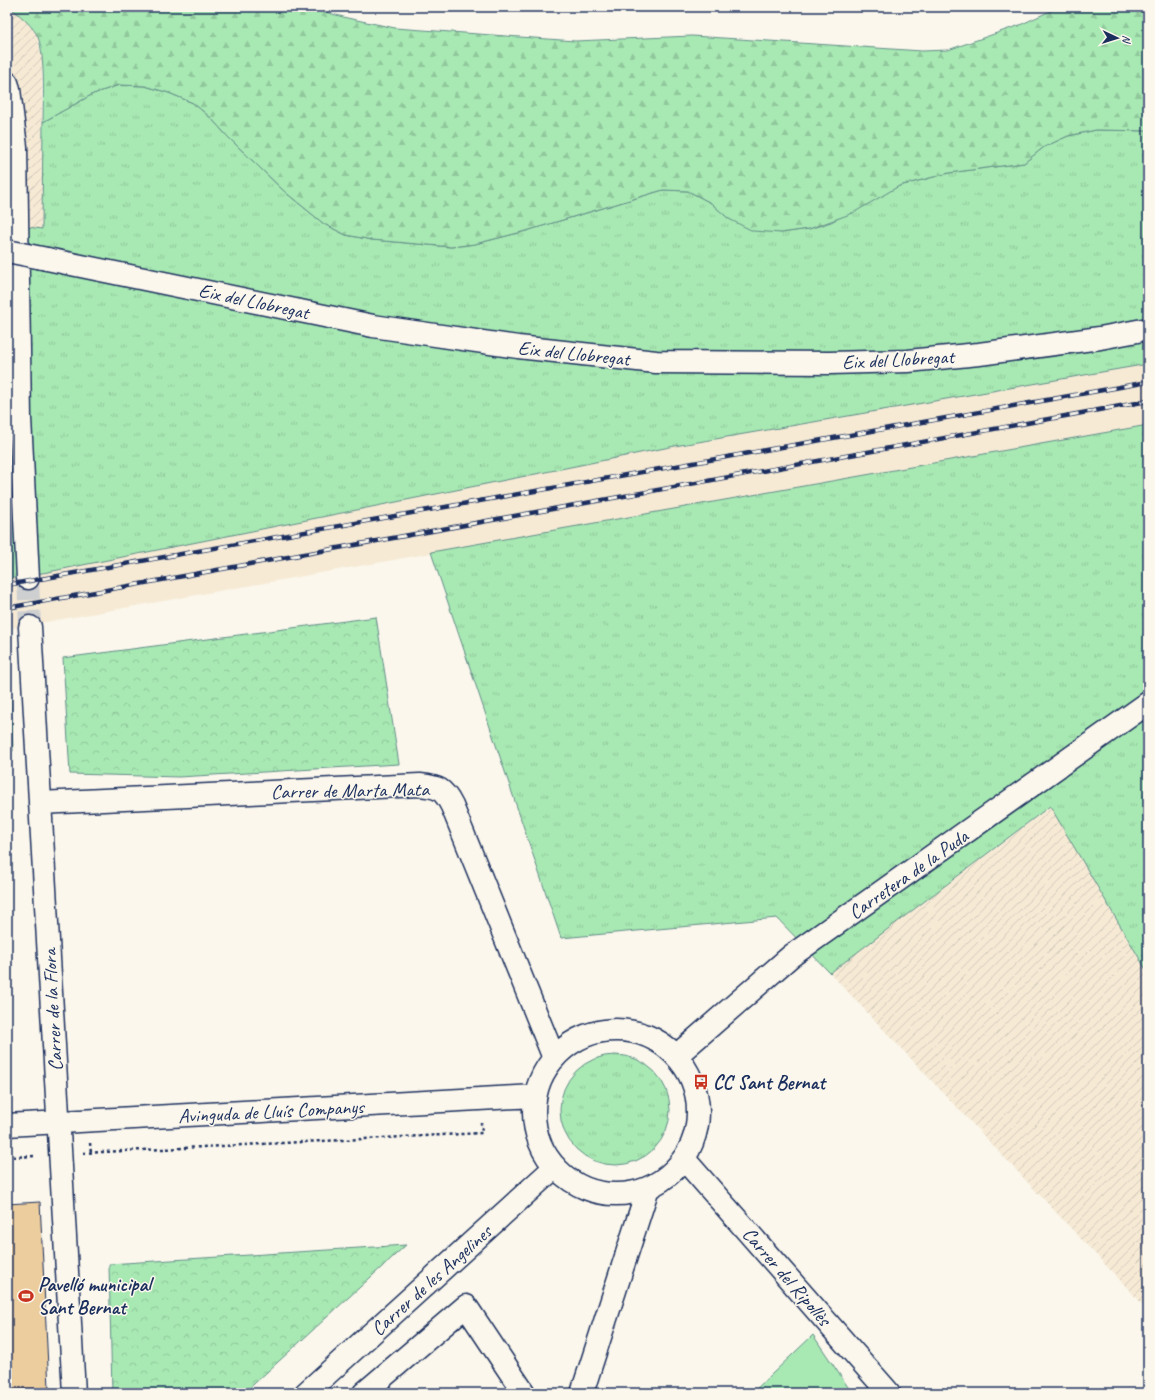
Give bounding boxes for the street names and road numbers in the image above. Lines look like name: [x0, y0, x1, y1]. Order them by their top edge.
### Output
street label: Eix del Llobregat: [197, 278, 314, 326]
street label: Eix del Llobregat: [517, 335, 633, 372]
street label: Eix del Llobregat: [841, 344, 957, 375]
street label: Carrer de Marta Mata: [271, 777, 431, 804]
street label: Carretera de la Puda: [844, 823, 975, 925]
street label: Carrer de la Flora: [37, 947, 68, 1072]
street label: Avinguda de Lluís Companys: [178, 1094, 367, 1129]
street label: Carrer de les Angelines: [366, 1218, 498, 1341]
street label: Carrer del Ripollès: [737, 1222, 838, 1333]

